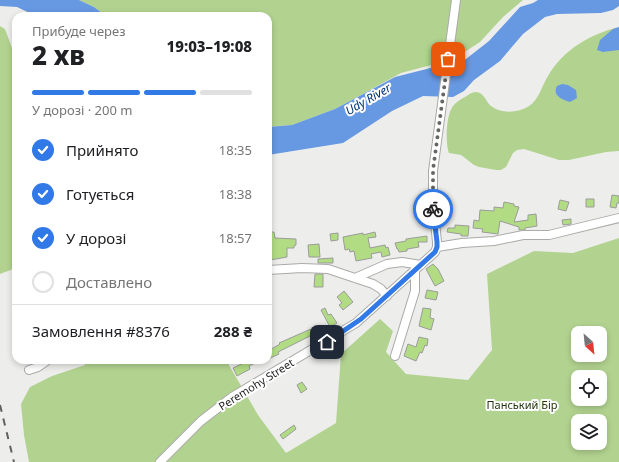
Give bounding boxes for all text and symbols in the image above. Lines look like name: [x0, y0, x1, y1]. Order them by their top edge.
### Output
text: Прибуде через: [32, 22, 126, 40]
text: 19:03–19:08: [167, 36, 252, 56]
text: 2 хв: [32, 37, 85, 73]
pin: [431, 42, 465, 76]
icon: bag: [437, 48, 459, 70]
water label: Udy River: [342, 78, 395, 119]
text: У дорозі · 200 m: [32, 101, 132, 119]
icon: check: [32, 139, 54, 161]
text: Прийнято: [66, 140, 138, 160]
text: 18:35: [219, 141, 252, 159]
icon: check: [32, 183, 54, 205]
text: Готується: [66, 184, 134, 204]
text: 18:38: [219, 185, 252, 203]
courier: [413, 189, 453, 229]
icon: bike: [422, 198, 444, 220]
icon: check: [32, 227, 54, 249]
text: У дорозі: [66, 228, 126, 248]
text: 18:57: [219, 229, 252, 247]
text: Доставлено: [66, 272, 152, 292]
text: Замовлення #8376: [32, 321, 170, 341]
text: 288 ₴: [214, 321, 252, 341]
pin: [310, 325, 344, 359]
north arrow: [571, 326, 607, 362]
map controls: [571, 326, 607, 450]
icon: home: [316, 331, 338, 353]
street label: Peremohy Street: [215, 355, 297, 413]
button: locate: [571, 370, 607, 406]
park label: Панський Бір: [487, 397, 558, 412]
button: layers: [571, 414, 607, 450]

